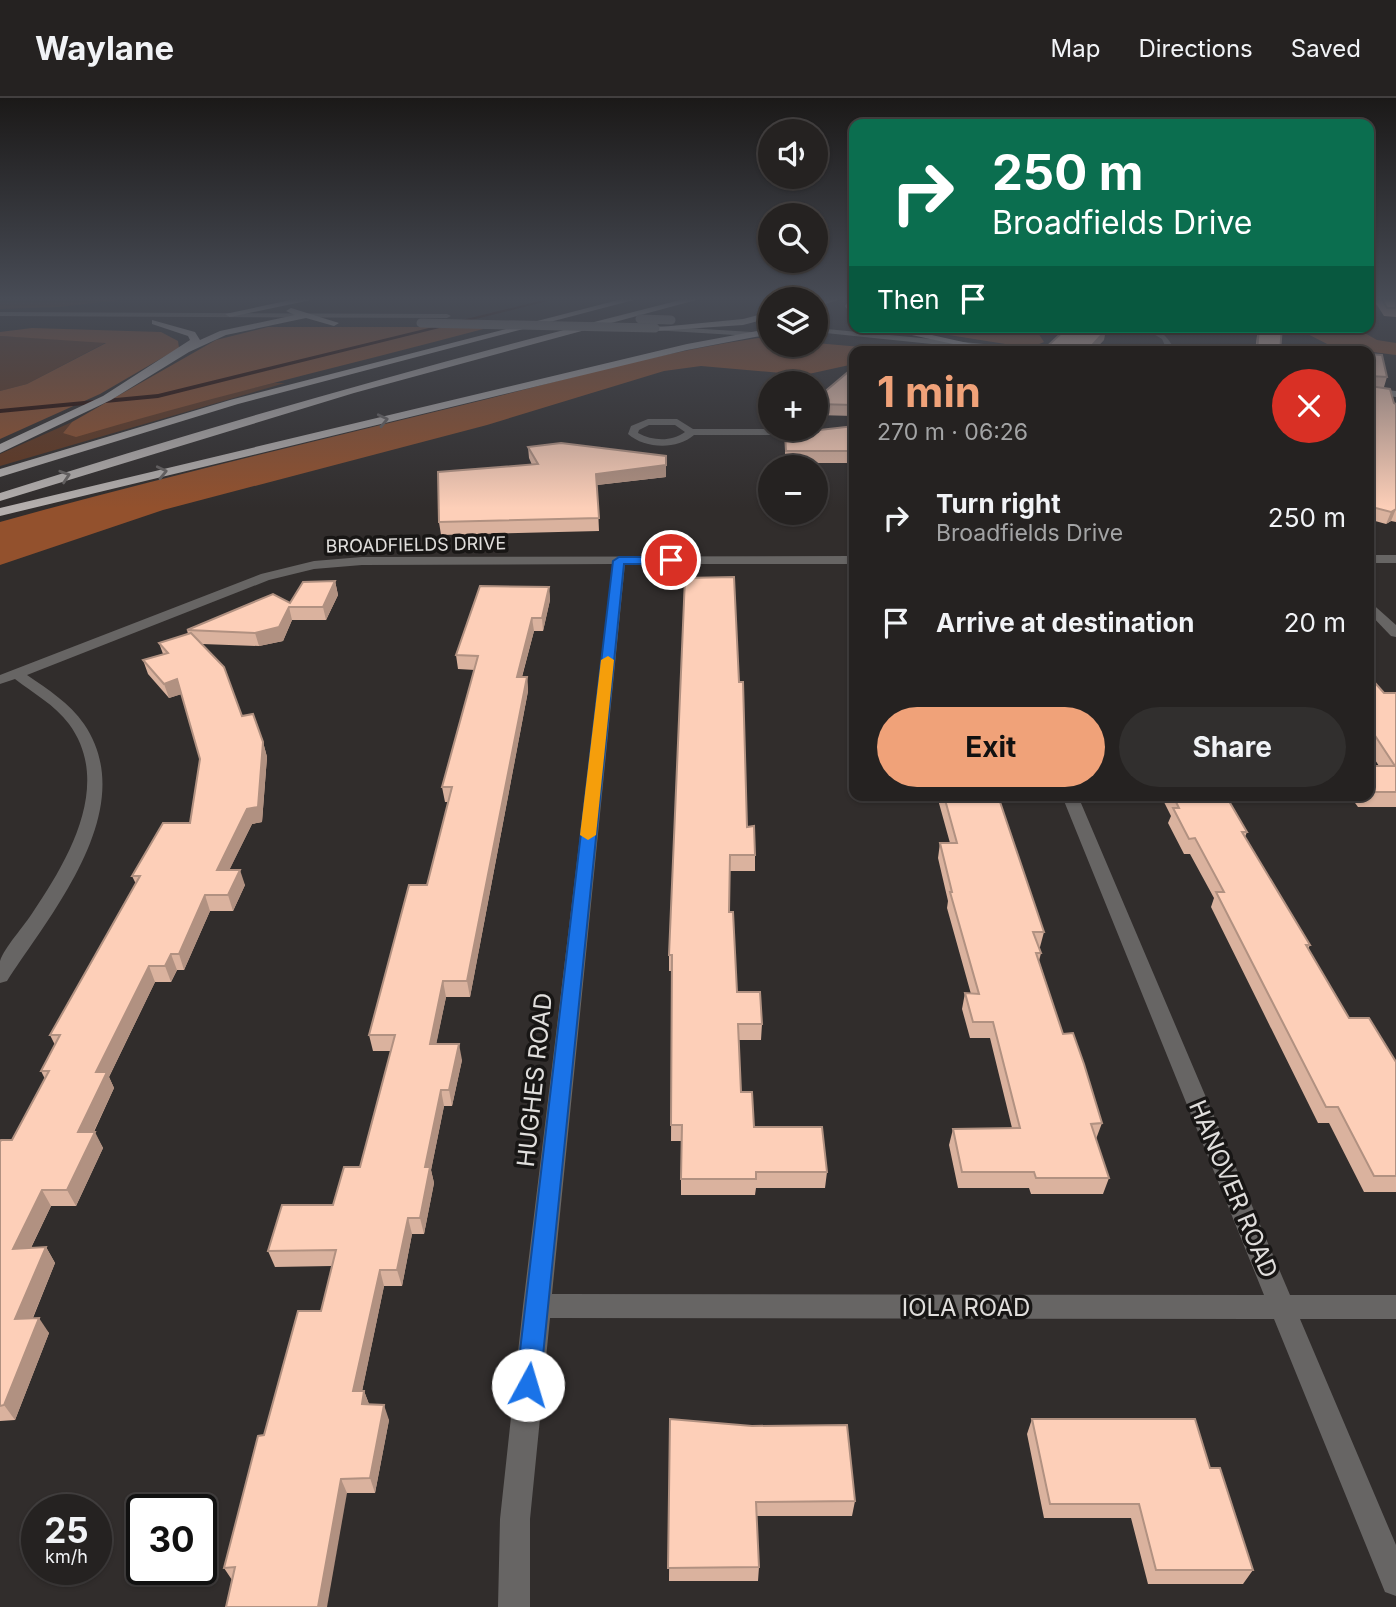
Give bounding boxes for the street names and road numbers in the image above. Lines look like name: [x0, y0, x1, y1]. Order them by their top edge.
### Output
street label: BROADFIELDS DRIVE: [326, 532, 506, 557]
street label: HUGHES ROAD: [511, 991, 558, 1168]
street label: HANOVER ROAD: [1183, 1096, 1284, 1282]
street label: IOLA ROAD: [902, 1293, 1030, 1322]

